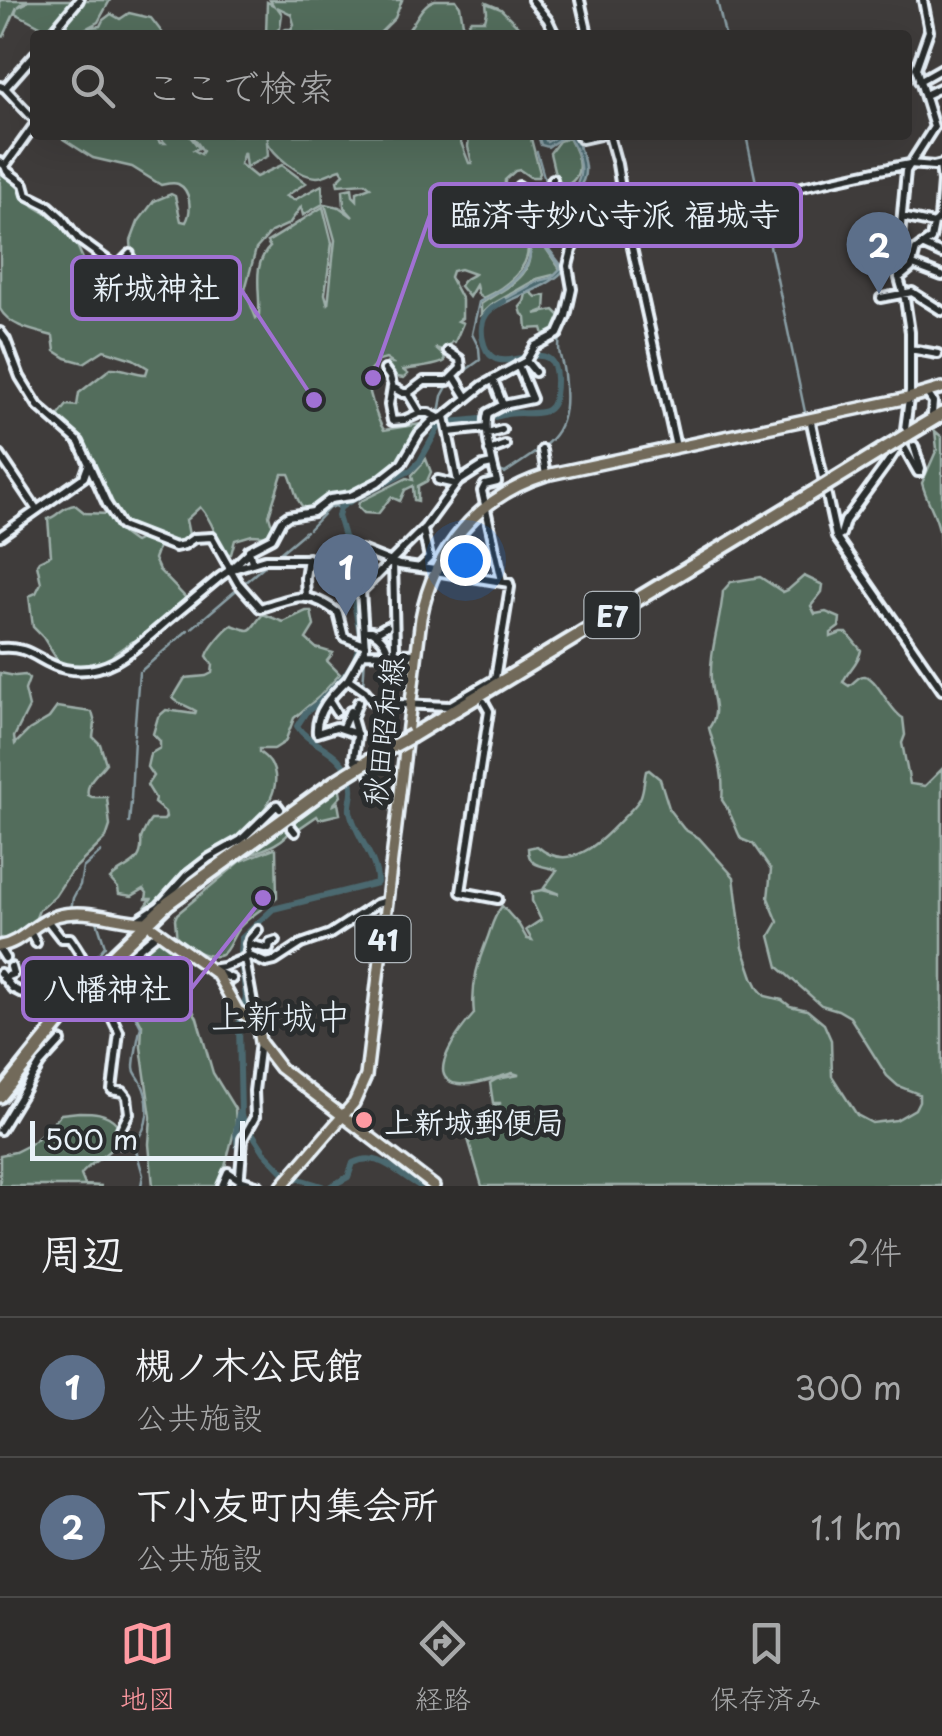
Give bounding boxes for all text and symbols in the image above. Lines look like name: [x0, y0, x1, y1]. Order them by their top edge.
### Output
search box: [30, 30, 912, 140]
text: ここで検索: [145, 57, 335, 114]
icon: search: [65, 58, 120, 113]
callout: 臨済寺妙心寺派 福城寺: [430, 184, 801, 246]
text: 臨済寺妙心寺派 福城寺: [450, 189, 780, 237]
pin: 2: [846, 212, 912, 294]
callout: 新城神社: [72, 257, 240, 319]
text: 新城神社: [92, 262, 220, 310]
pin: 1: [314, 534, 378, 616]
your location: [440, 535, 491, 586]
road number: E7: [584, 592, 640, 638]
street label: 秋田昭和線: [351, 654, 413, 808]
road number: 41: [356, 916, 410, 962]
callout: 八幡神社: [23, 958, 191, 1020]
text: 八幡神社: [43, 963, 171, 1011]
district label: 上新城中: [211, 988, 351, 1041]
place label: 上新城郵便局: [384, 1098, 564, 1143]
marker: 上新城郵便局: [353, 1109, 375, 1131]
scale bar: [30, 1116, 245, 1160]
text: 500 m: [45, 1117, 138, 1160]
text: 周辺: [40, 1220, 124, 1283]
text: 2件: [847, 1227, 902, 1275]
text: 槻ノ木公民館: [135, 1335, 363, 1392]
text: 1: [65, 1363, 80, 1411]
text: 300 m: [794, 1363, 902, 1411]
text: 公共施設: [135, 1392, 263, 1440]
text: 下小友町内集会所: [135, 1475, 439, 1532]
text: 2: [61, 1503, 84, 1551]
text: 1.1 km: [811, 1503, 902, 1551]
text: 公共施設: [135, 1532, 263, 1580]
tab: 地図: [120, 1616, 176, 1719]
tab: 経路: [415, 1616, 471, 1719]
tab: 保存済み: [710, 1616, 822, 1719]

